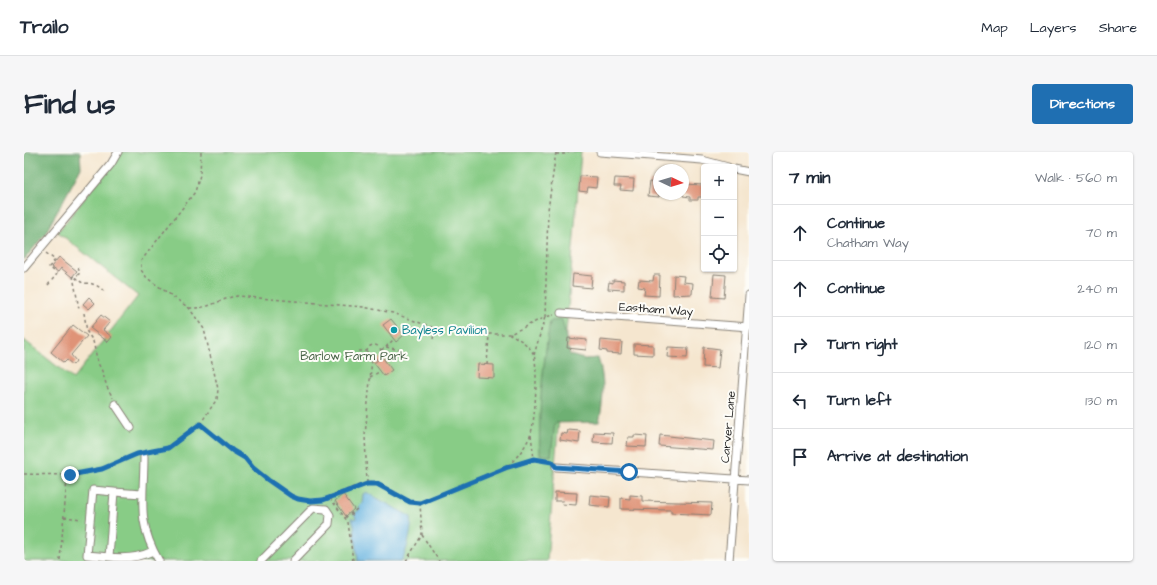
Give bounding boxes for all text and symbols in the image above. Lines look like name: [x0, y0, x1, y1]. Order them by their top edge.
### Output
text: Trailo: [20, 14, 69, 41]
text: Map: [981, 18, 1008, 38]
text: Layers: [1030, 18, 1077, 38]
text: Share: [1099, 18, 1137, 38]
button: Directions: [1032, 84, 1133, 124]
text: Find us: [24, 85, 115, 124]
north arrow: [653, 164, 689, 200]
map controls: [701, 164, 737, 272]
button: +: [701, 164, 737, 200]
text: 7 min: [789, 166, 831, 190]
text: Walk · 560 m: [1035, 169, 1117, 187]
button: −: [701, 200, 737, 236]
text: Continue: [827, 213, 885, 234]
icon: ahead: [789, 222, 811, 244]
text: 70 m: [1085, 224, 1117, 242]
text: Chatham Way: [827, 234, 909, 252]
button: locate: [701, 236, 737, 272]
icon: ahead: [789, 278, 811, 300]
text: Continue: [827, 278, 885, 299]
text: 240 m: [1077, 280, 1117, 298]
street label: Eastham Way: [618, 298, 694, 322]
place label: Bayless Pavilion: [402, 322, 487, 340]
marker: Bayless Pavilion: [389, 325, 399, 335]
icon: right: [789, 334, 811, 356]
text: Turn right: [827, 334, 898, 355]
text: 120 m: [1084, 336, 1117, 354]
park label: Barlow Farm Park: [300, 348, 408, 365]
street label: Carver Lane: [717, 390, 740, 464]
icon: left: [789, 390, 811, 412]
text: Turn left: [827, 390, 891, 411]
text: 130 m: [1085, 392, 1117, 410]
icon: arrive: [789, 446, 811, 468]
text: Arrive at destination: [827, 446, 968, 467]
route start: [620, 463, 638, 481]
route end: [61, 466, 79, 484]

